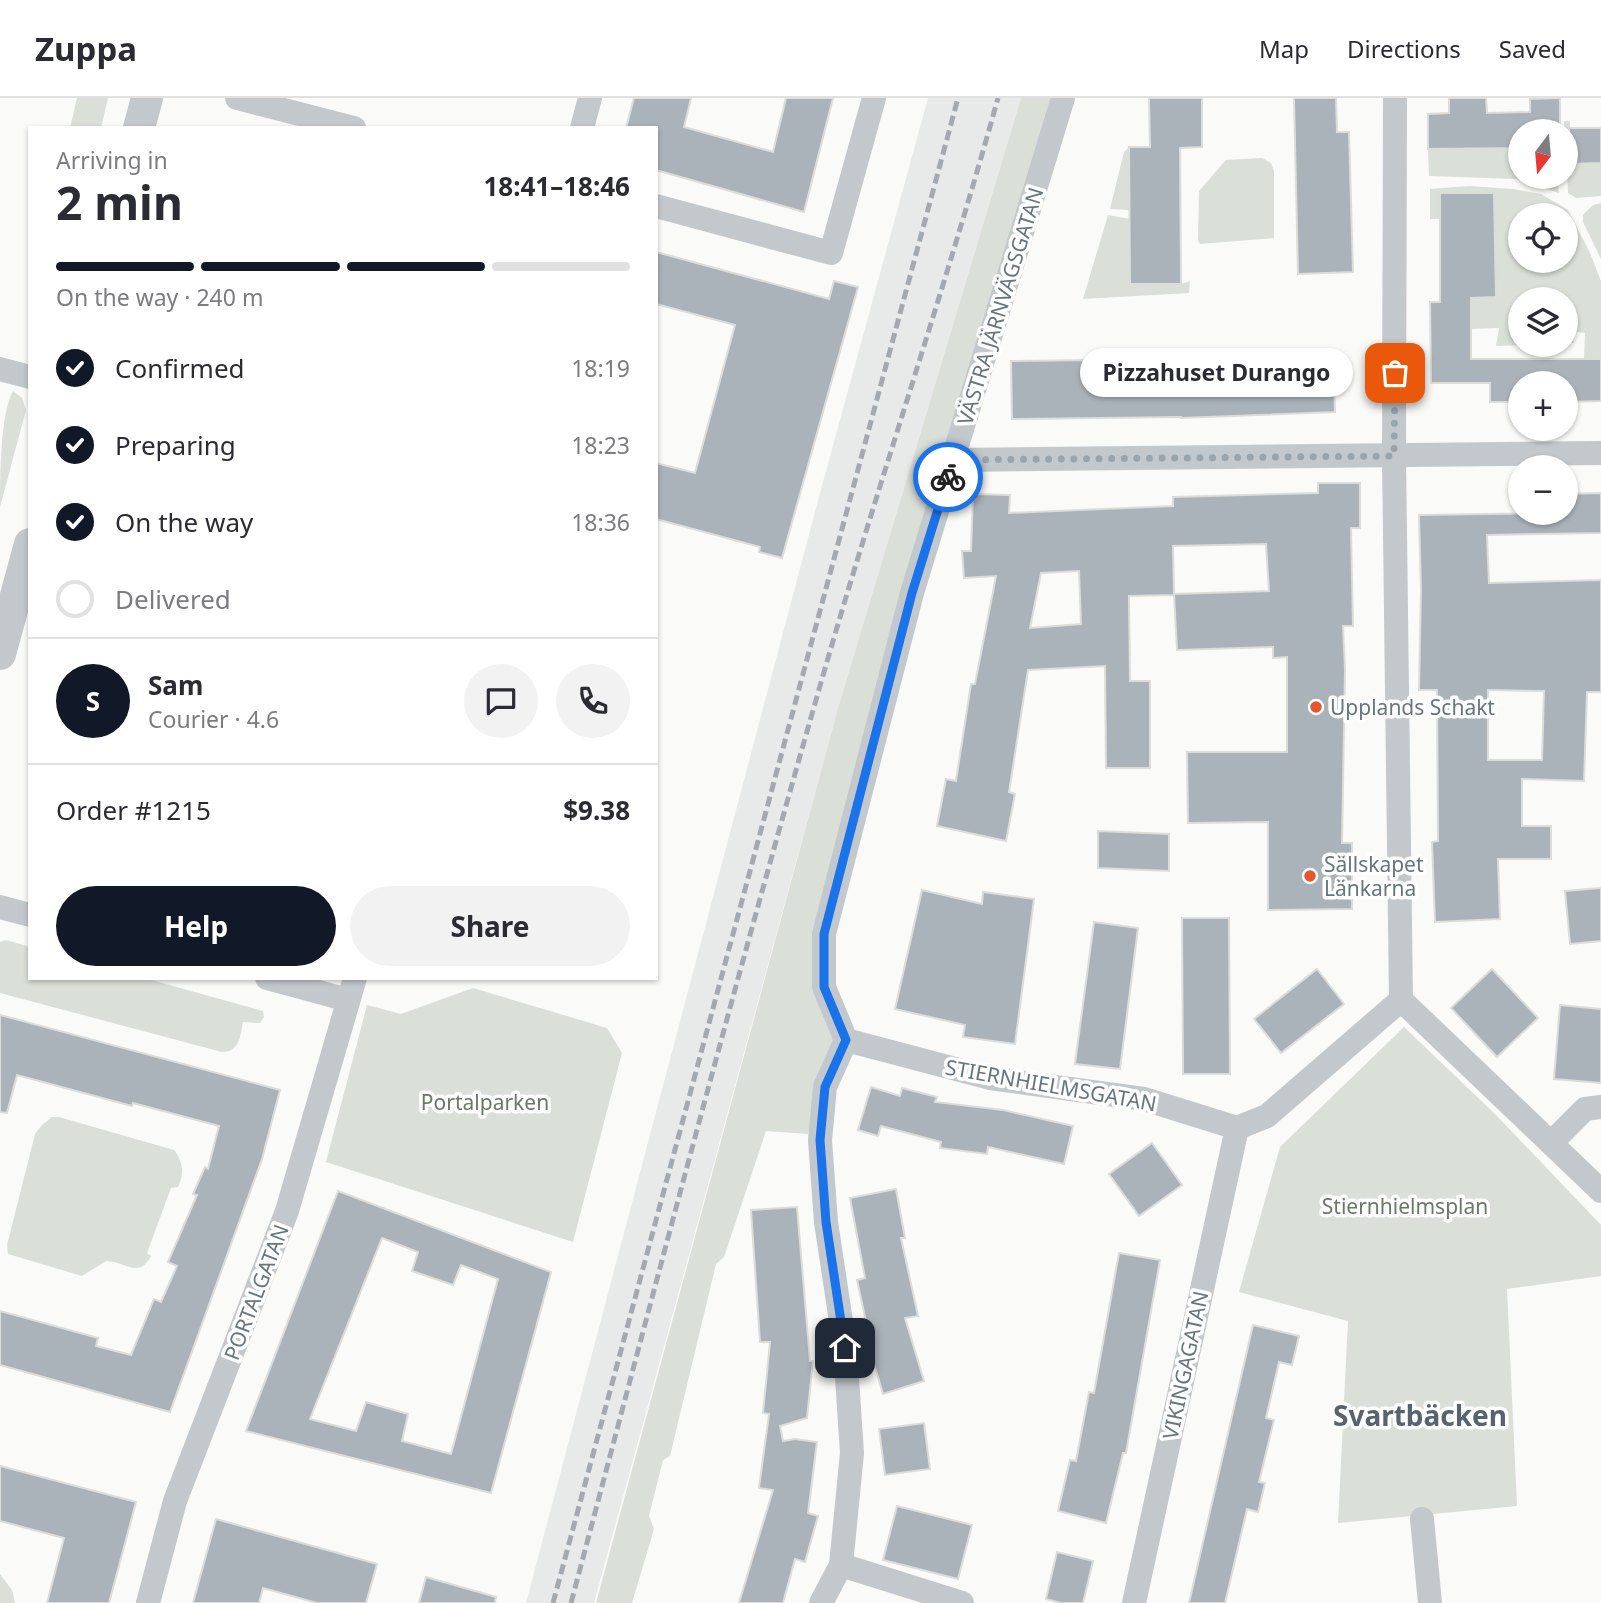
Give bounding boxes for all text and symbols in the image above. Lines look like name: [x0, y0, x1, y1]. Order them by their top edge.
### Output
text: Zuppa: [35, 26, 137, 71]
text: Map: [1259, 32, 1309, 65]
text: Directions: [1347, 32, 1461, 65]
text: Saved: [1499, 32, 1566, 65]
north arrow: [1508, 119, 1578, 189]
map controls: [1508, 119, 1578, 525]
text: Arriving in: [56, 144, 168, 176]
text: 18:41–18:46: [483, 168, 630, 204]
text: 2 min: [56, 171, 183, 233]
street label: VÄSTRA JÄRNVÄGSGATAN: [951, 184, 1049, 428]
button: locate: [1508, 203, 1578, 273]
text: On the way · 240 m: [56, 281, 263, 313]
button: layers: [1508, 287, 1578, 357]
pin: [1365, 343, 1425, 403]
callout: Pizzahuset Durango: [1080, 348, 1353, 398]
icon: check: [56, 349, 94, 387]
text: Confirmed: [115, 350, 245, 386]
text: 18:19: [571, 352, 630, 384]
icon: bag: [1376, 354, 1414, 392]
text: Pizzahuset Durango: [1103, 356, 1331, 388]
button: +: [1508, 371, 1578, 441]
icon: check: [56, 426, 94, 464]
text: Preparing: [115, 427, 236, 463]
text: 18:23: [571, 429, 630, 461]
courier: [913, 442, 983, 512]
button: −: [1508, 455, 1578, 525]
icon: bike: [929, 458, 967, 496]
icon: check: [56, 503, 94, 541]
text: On the way: [115, 504, 253, 540]
text: 18:36: [571, 506, 630, 538]
text: Delivered: [115, 581, 231, 617]
button: chat: [464, 664, 538, 738]
button: phone: [556, 664, 630, 738]
text: Sam: [148, 667, 203, 703]
text: S: [86, 683, 100, 719]
place label: Upplands Schakt: [1330, 693, 1495, 721]
marker: Upplands Schakt: [1308, 699, 1324, 715]
text: Courier · 4.6: [148, 703, 279, 735]
text: Order #1215: [56, 792, 211, 828]
text: $9.38: [563, 792, 630, 828]
place label: Sällskapet Länkarna: [1324, 850, 1424, 902]
marker: Sällskapet Länkarna: [1302, 868, 1318, 884]
button: Help: [56, 886, 336, 966]
button: Share: [350, 886, 630, 966]
street label: STIERNHIELMSGATAN: [943, 1053, 1159, 1117]
park label: Portalparken: [421, 1088, 549, 1116]
park label: Stiernhielmsplan: [1322, 1192, 1488, 1220]
street label: PORTALGATAN: [217, 1220, 295, 1364]
street label: VIKINGAGATAN: [1156, 1288, 1214, 1442]
pin: [815, 1318, 875, 1378]
icon: home: [826, 1329, 864, 1367]
district label: Svartbäcken: [1333, 1396, 1507, 1434]

